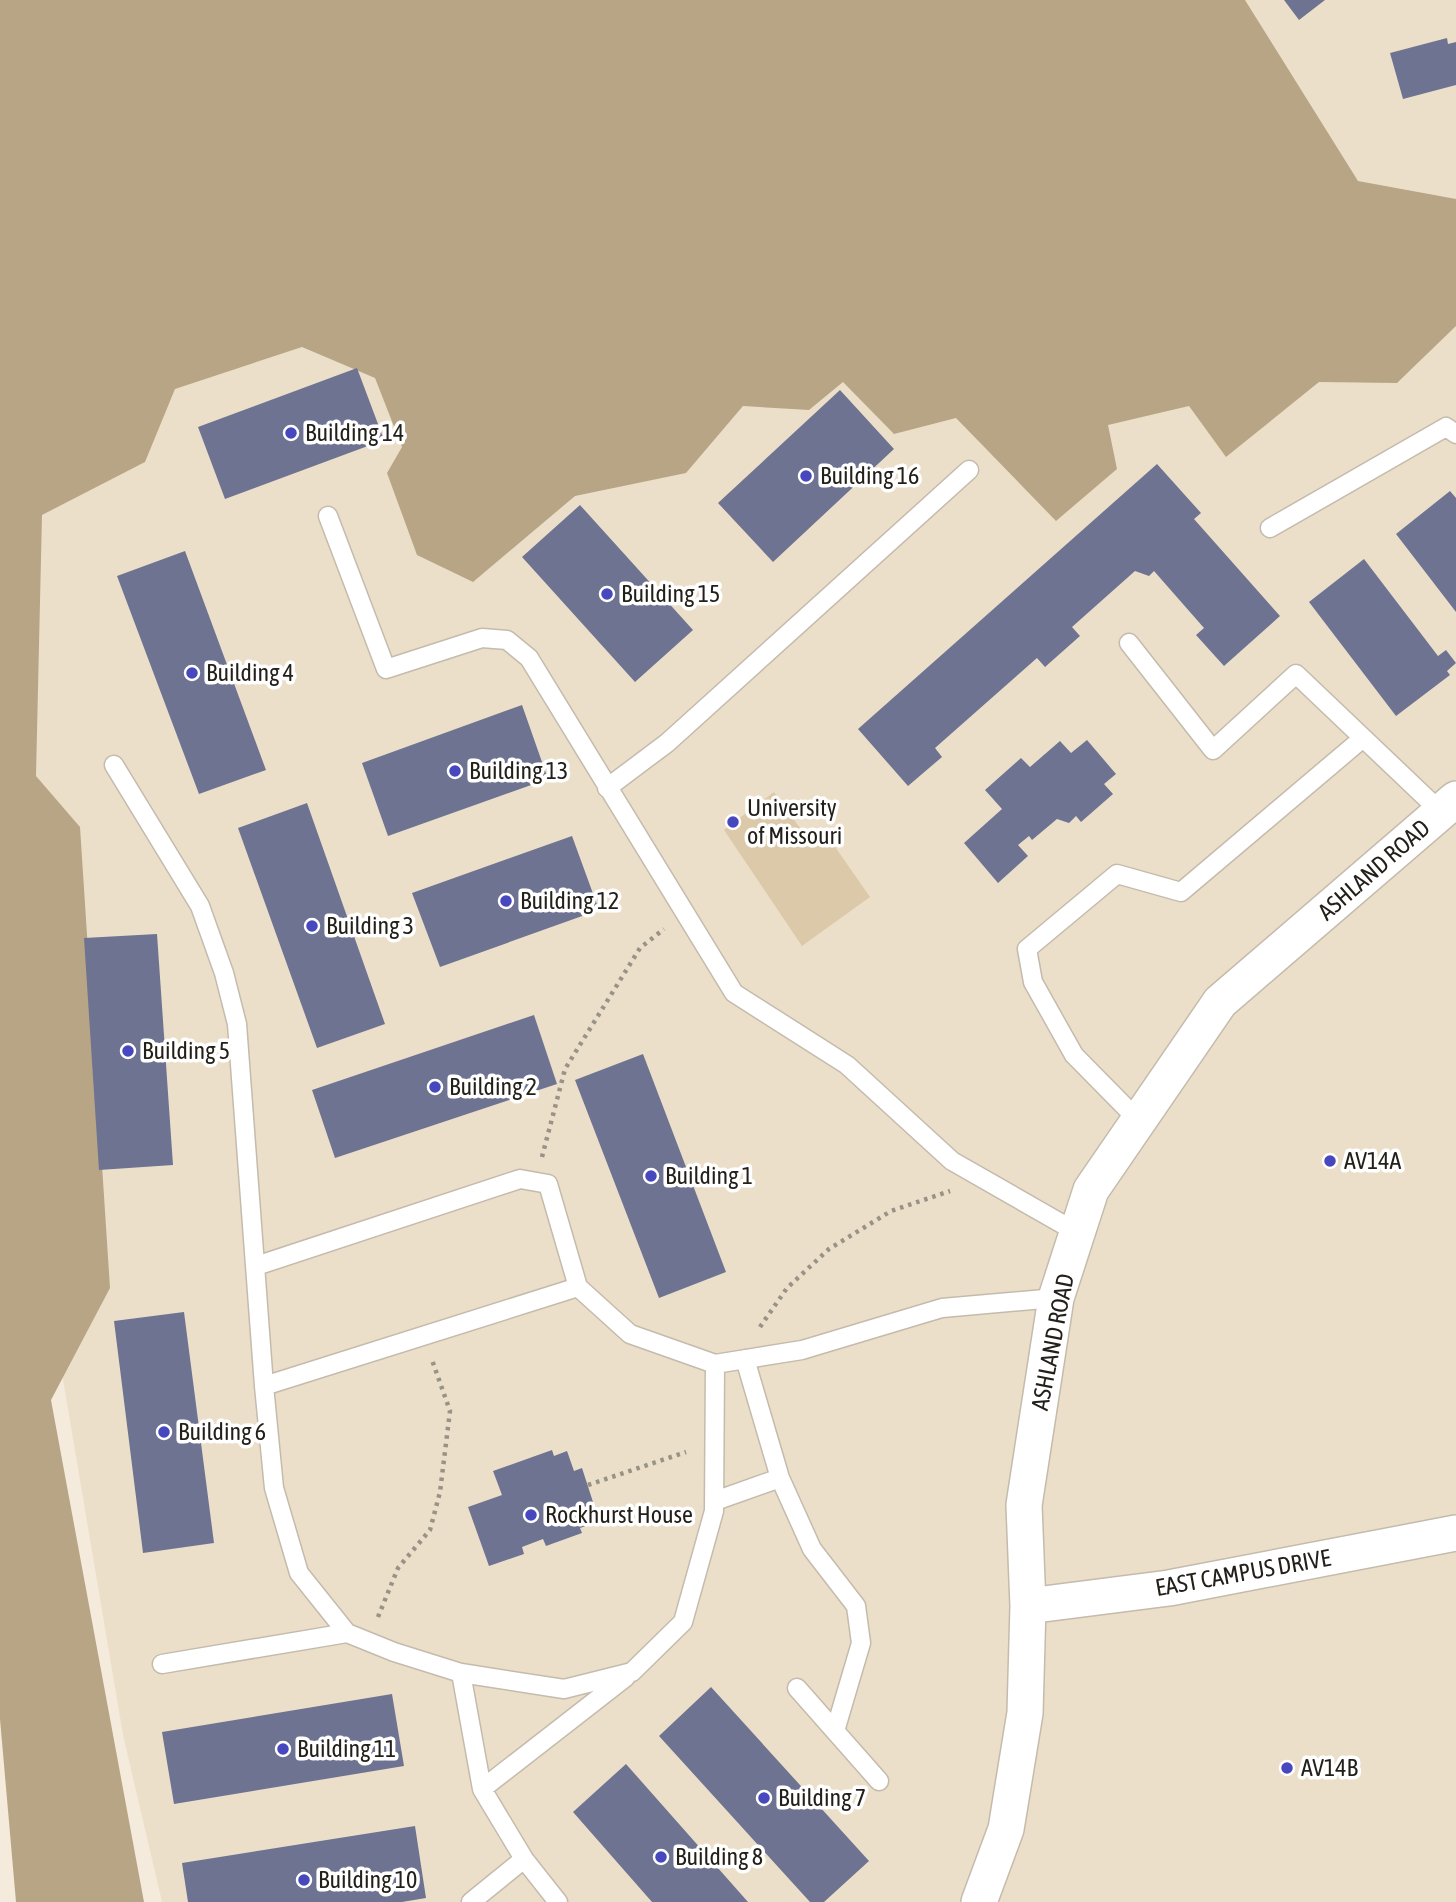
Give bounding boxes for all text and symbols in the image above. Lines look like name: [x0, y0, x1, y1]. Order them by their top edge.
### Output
place label: Building 14: [305, 419, 404, 446]
marker: Building 14: [283, 425, 299, 441]
place label: Building 16: [820, 462, 919, 489]
marker: Building 16: [798, 468, 814, 484]
place label: Building 15: [621, 580, 720, 607]
marker: Building 15: [599, 586, 615, 602]
place label: Building 4: [206, 659, 294, 686]
marker: Building 4: [184, 665, 200, 681]
place label: Building 13: [469, 757, 568, 784]
marker: Building 13: [447, 763, 463, 779]
place label: University of Missouri: [747, 794, 842, 849]
marker: University of Missouri: [725, 814, 741, 830]
street label: ASHLAND ROAD: [1312, 814, 1435, 925]
place label: Building 12: [520, 887, 619, 914]
marker: Building 12: [498, 893, 514, 909]
place label: Building 3: [326, 912, 414, 939]
marker: Building 3: [304, 918, 320, 934]
place label: Building 5: [142, 1037, 230, 1064]
marker: Building 5: [120, 1043, 136, 1059]
place label: Building 2: [449, 1073, 537, 1100]
marker: Building 2: [427, 1079, 443, 1095]
place label: AV14A: [1344, 1147, 1402, 1174]
marker: AV14A: [1322, 1153, 1338, 1169]
place label: Building 1: [665, 1162, 753, 1189]
marker: Building 1: [643, 1168, 659, 1184]
street label: ASHLAND ROAD: [1026, 1271, 1079, 1413]
place label: Building 6: [178, 1418, 266, 1445]
marker: Building 6: [156, 1424, 172, 1440]
place label: Rockhurst House: [545, 1501, 693, 1528]
marker: Rockhurst House: [523, 1507, 539, 1523]
street label: EAST CAMPUS DRIVE: [1153, 1544, 1333, 1601]
place label: Building 11: [297, 1735, 396, 1762]
marker: Building 11: [275, 1741, 291, 1757]
place label: AV14B: [1301, 1754, 1359, 1781]
marker: AV14B: [1279, 1760, 1295, 1776]
place label: Building 7: [778, 1784, 866, 1811]
marker: Building 7: [756, 1790, 772, 1806]
place label: Building 8: [675, 1843, 763, 1870]
marker: Building 8: [653, 1849, 669, 1865]
place label: Building 10: [318, 1866, 417, 1893]
marker: Building 10: [296, 1872, 312, 1888]

